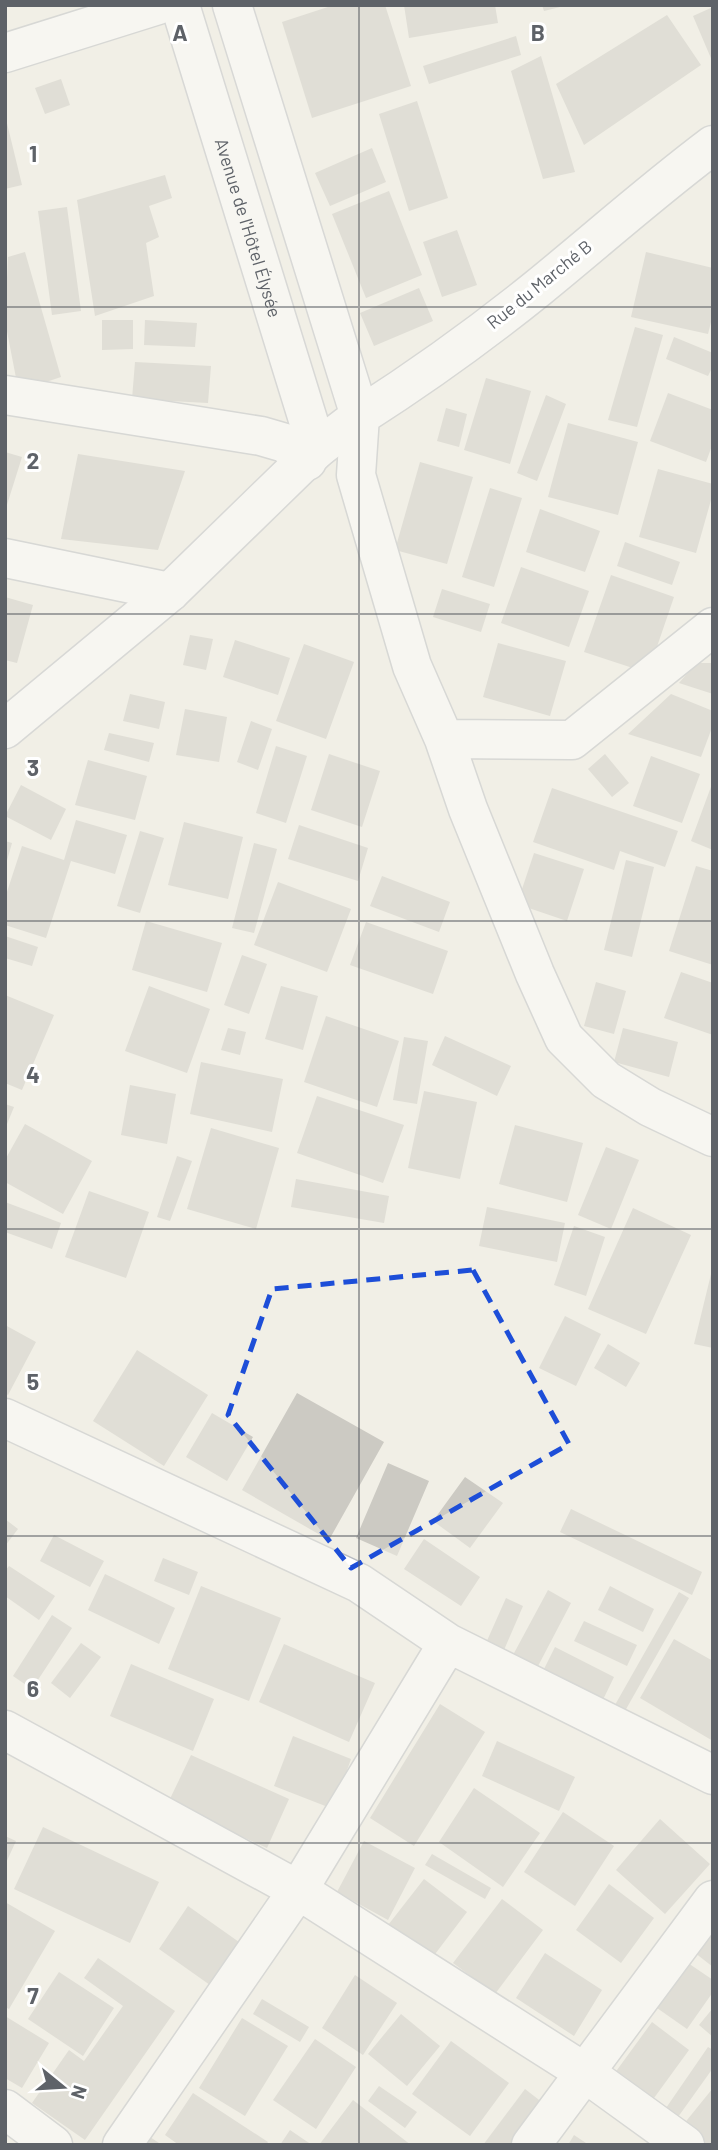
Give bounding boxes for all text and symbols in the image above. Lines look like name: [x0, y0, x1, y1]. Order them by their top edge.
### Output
text: A: [172, 18, 188, 46]
text: B: [531, 18, 545, 46]
street label: Avenue de l'Hôtel Élysée: [211, 135, 287, 320]
text: 1: [29, 139, 37, 167]
street label: Rue du Marché B: [482, 235, 596, 333]
text: 2: [27, 446, 39, 474]
text: 3: [27, 753, 39, 781]
text: 4: [26, 1060, 40, 1088]
text: 5: [27, 1367, 39, 1395]
text: 6: [27, 1674, 39, 1702]
text: 7: [27, 1981, 39, 2009]
north arrow: [28, 2052, 98, 2122]
text: N: [67, 2083, 93, 2102]

